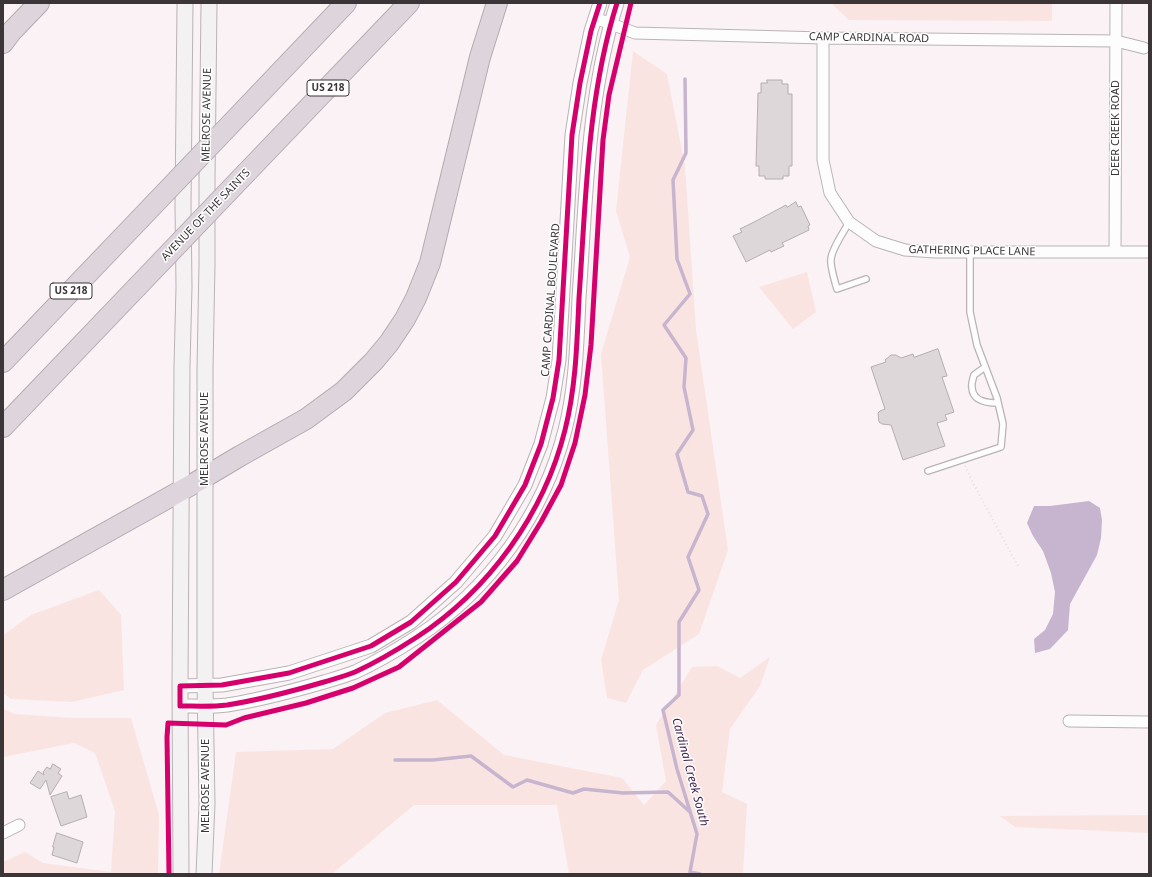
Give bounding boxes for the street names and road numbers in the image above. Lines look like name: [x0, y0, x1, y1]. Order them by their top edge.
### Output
street label: CAMP CARDINAL ROAD: [809, 30, 929, 46]
street label: MELROSE AVENUE: [200, 68, 214, 162]
road number: US 218: [307, 80, 349, 96]
street label: DEER CREEK ROAD: [1109, 80, 1123, 176]
street label: AVENUE OF THE SAINTS: [159, 166, 253, 264]
street label: CAMP CARDINAL BOULEVARD: [539, 223, 563, 377]
street label: GATHERING PLACE LANE: [908, 243, 1036, 259]
road number: US 218: [50, 283, 92, 299]
street label: MELROSE AVENUE: [198, 392, 212, 486]
street label: MELROSE AVENUE: [199, 739, 213, 833]

